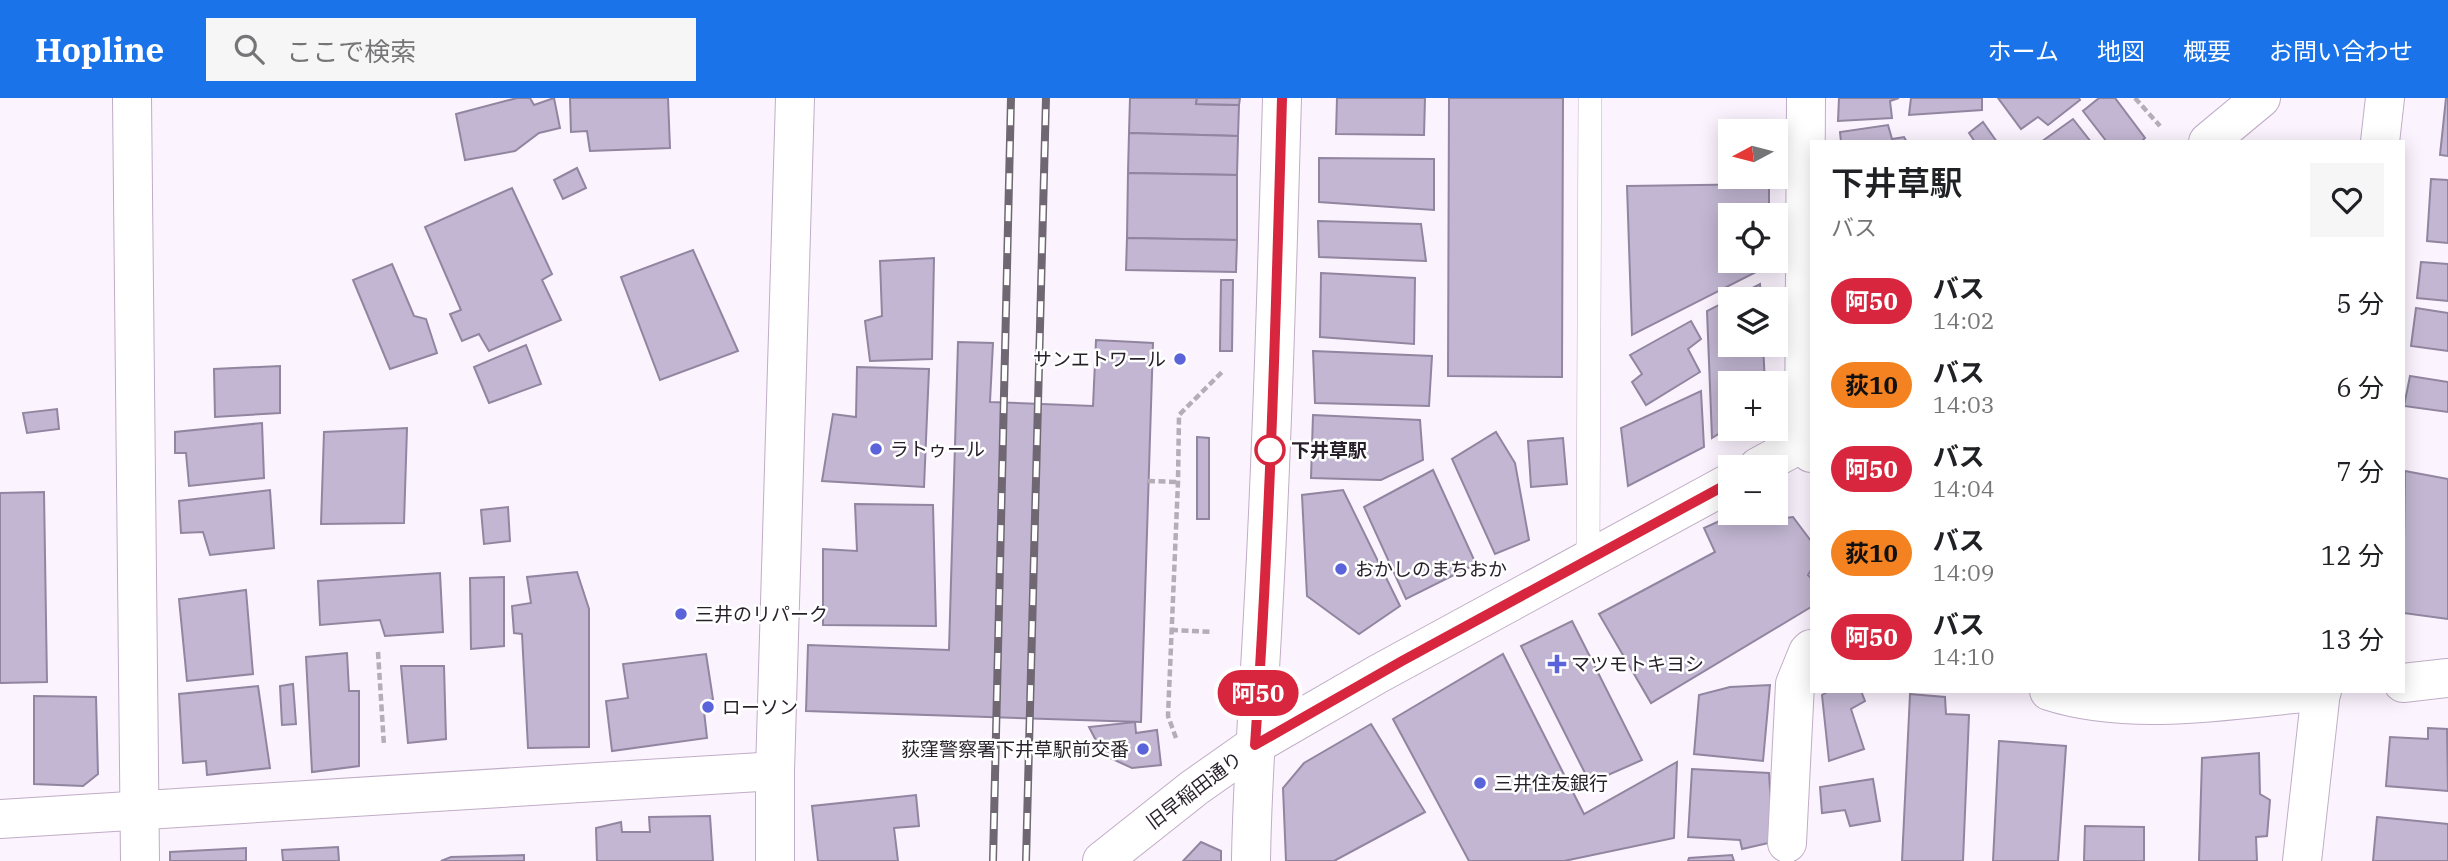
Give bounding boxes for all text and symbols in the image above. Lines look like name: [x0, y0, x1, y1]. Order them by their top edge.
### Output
search box: [206, 18, 696, 81]
text: Hopline: [35, 28, 164, 71]
icon: search: [230, 30, 268, 68]
text: ここで検索: [286, 34, 416, 68]
text: ホーム: [1988, 35, 2059, 67]
text: 地図: [2097, 35, 2145, 67]
text: 概要: [2183, 35, 2231, 67]
text: お問い合わせ: [2269, 35, 2413, 67]
north arrow: [1718, 119, 1788, 189]
map controls: [1718, 119, 1788, 525]
text: 下井草駅: [1831, 161, 1963, 204]
button: heart: [2310, 163, 2384, 237]
button: locate: [1718, 203, 1788, 273]
text: バス: [1831, 212, 1877, 242]
text: バス: [1933, 271, 1985, 305]
text: 阿50: [1845, 285, 1898, 317]
text: 5 分: [2336, 286, 2384, 320]
button: layers: [1718, 287, 1788, 357]
text: 14:02: [1933, 305, 1995, 335]
place label: サンエトワール: [1033, 347, 1166, 371]
marker: サンエトワール: [1172, 351, 1188, 367]
text: バス: [1933, 355, 1985, 389]
text: 荻10: [1845, 369, 1898, 401]
text: 6 分: [2336, 370, 2384, 404]
button: +: [1718, 371, 1788, 441]
text: 14:03: [1933, 389, 1995, 419]
marker: 下井草駅: [1255, 435, 1285, 465]
place label: ラトゥール: [890, 437, 985, 461]
place label: 下井草駅: [1291, 438, 1367, 462]
text: バス: [1933, 439, 1985, 473]
marker: ラトゥール: [868, 441, 884, 457]
text: 阿50: [1845, 453, 1898, 485]
text: 7 分: [2336, 454, 2384, 488]
button: −: [1718, 455, 1788, 525]
text: 14:04: [1933, 473, 1995, 503]
text: バス: [1933, 523, 1985, 557]
text: 荻10: [1845, 537, 1898, 569]
text: 12 分: [2321, 538, 2384, 572]
place label: おかしのまちおか: [1355, 557, 1507, 581]
text: 14:09: [1933, 557, 1995, 587]
marker: おかしのまちおか: [1333, 561, 1349, 577]
place label: 三井のリパーク: [695, 602, 828, 626]
marker: 三井のリパーク: [673, 606, 689, 622]
text: バス: [1933, 607, 1985, 641]
text: 阿50: [1845, 621, 1898, 653]
text: 13 分: [2321, 622, 2384, 656]
text: 14:10: [1933, 641, 1995, 671]
place label: マツモトキヨシ: [1571, 652, 1704, 676]
marker: マツモトキヨシ: [1549, 656, 1565, 672]
line badge: 阿50: [1218, 670, 1298, 716]
text: 阿50: [1232, 677, 1284, 709]
place label: ローソン: [722, 695, 798, 719]
marker: ローソン: [700, 699, 716, 715]
place label: 荻窪警察署下井草駅前交番: [901, 737, 1129, 761]
marker: 荻窪警察署下井草駅前交番: [1135, 741, 1151, 757]
street label: 旧早稲田通り: [1141, 746, 1247, 834]
place label: 三井住友銀行: [1494, 771, 1608, 795]
marker: 三井住友銀行: [1472, 775, 1488, 791]

